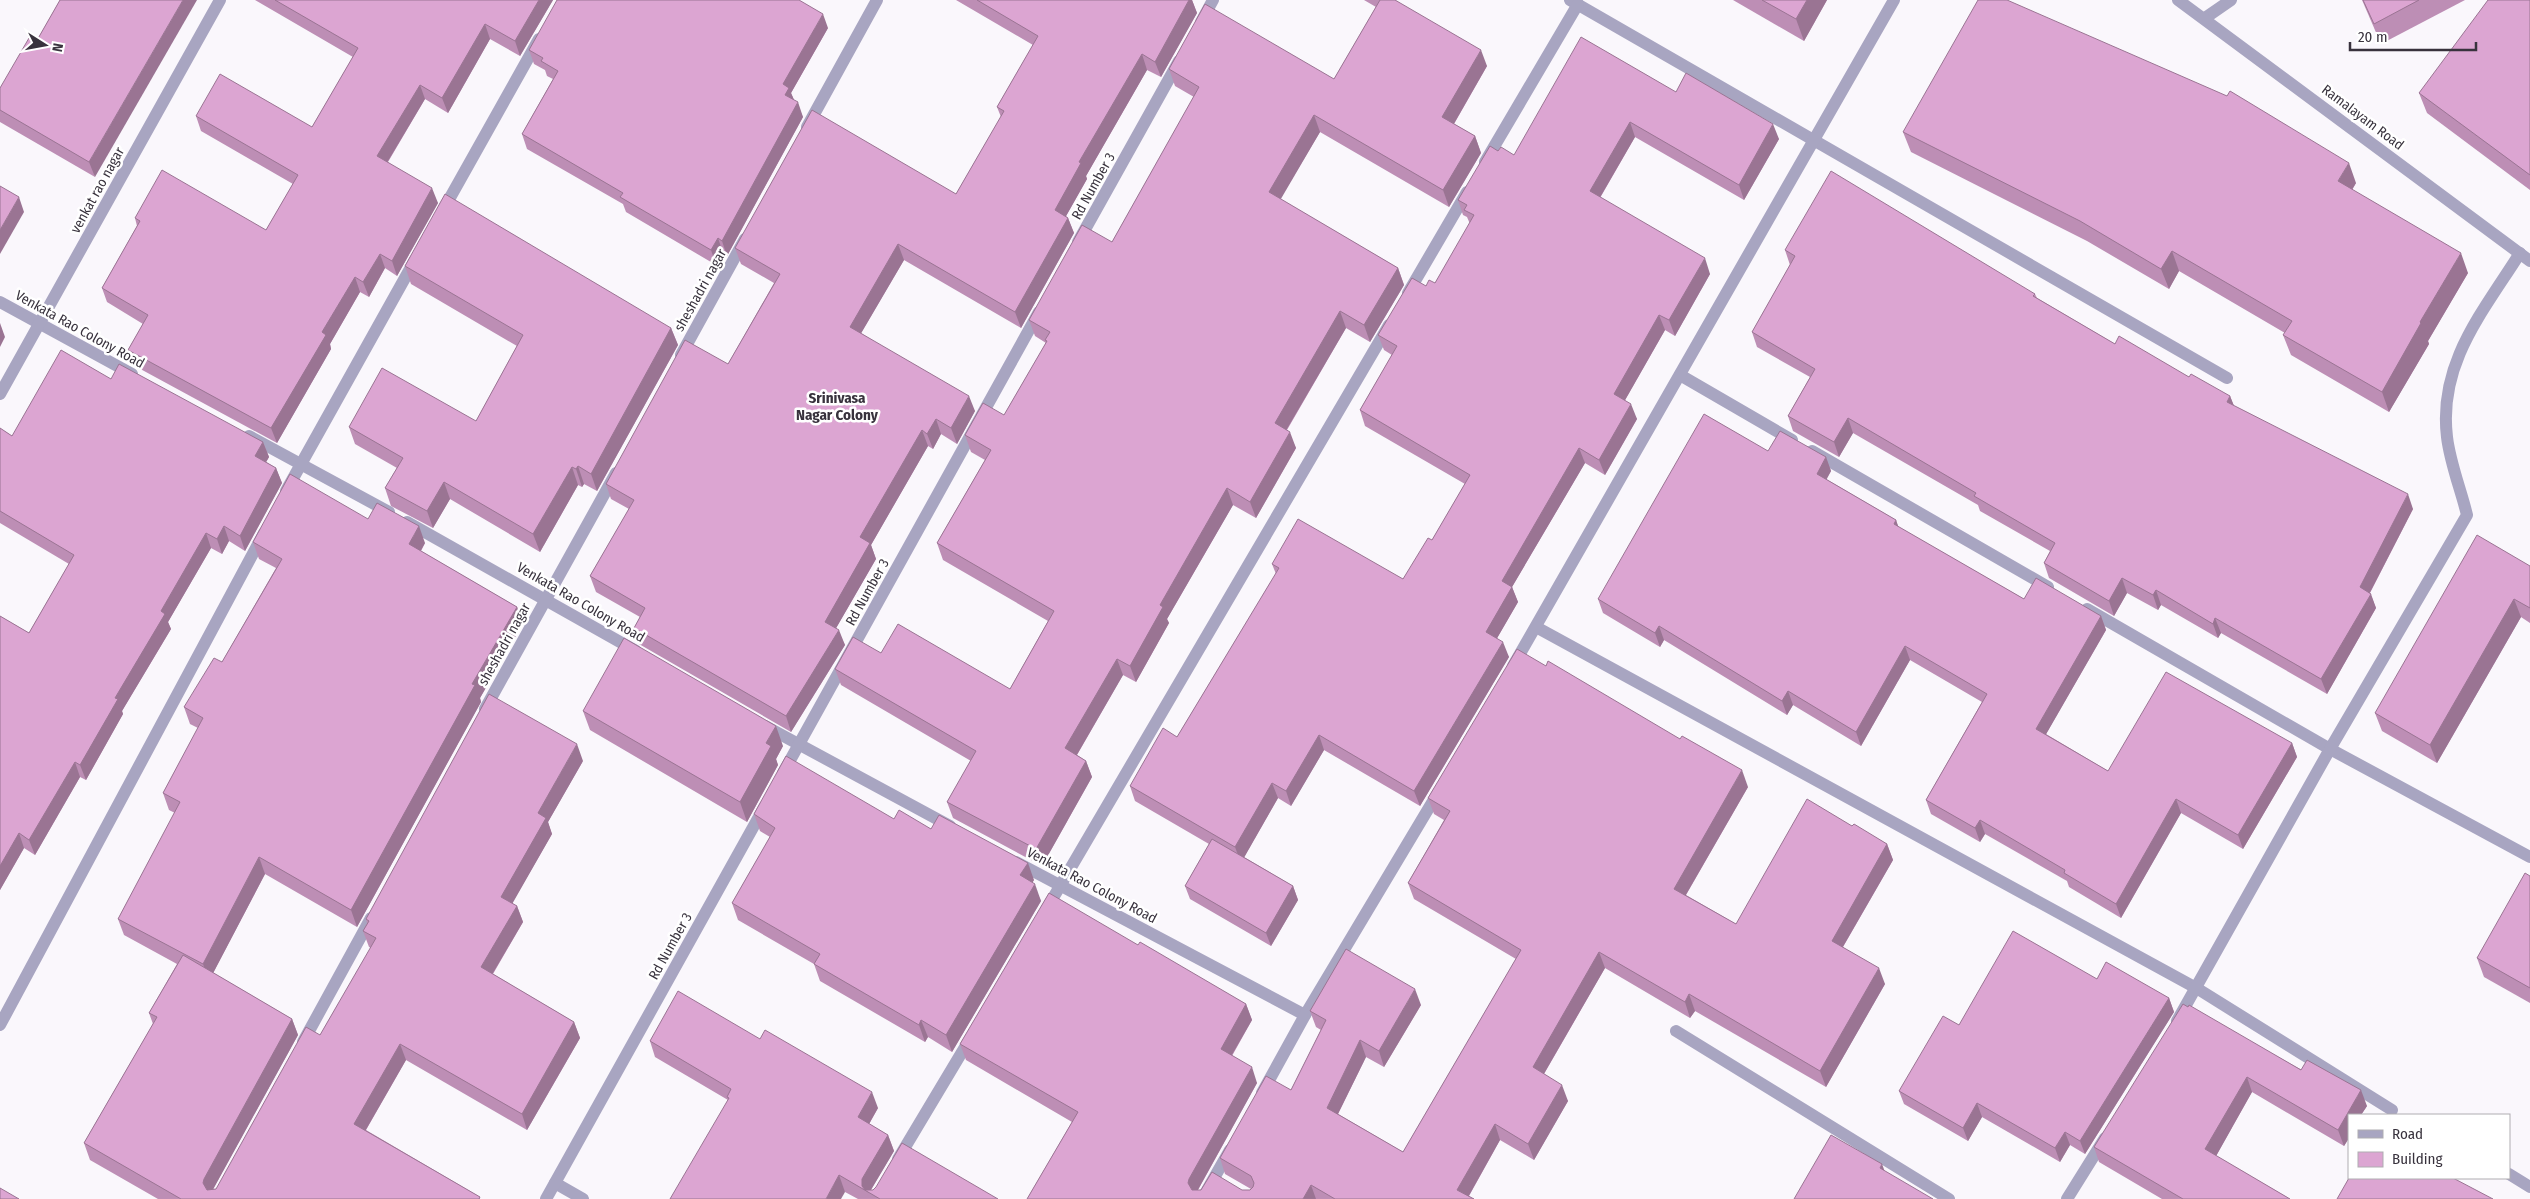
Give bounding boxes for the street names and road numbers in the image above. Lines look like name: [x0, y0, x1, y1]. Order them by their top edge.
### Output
street label: Ramalayam Road: [2318, 81, 2407, 154]
street label: venkat rao nagar: [67, 144, 128, 236]
street label: Rd Number 3: [1068, 150, 1119, 223]
street label: sheshadri nagar: [671, 246, 730, 335]
street label: Venkata Rao Colony Road: [12, 287, 147, 372]
street label: Rd Number 3: [842, 556, 893, 629]
street label: Venkata Rao Colony Road: [514, 559, 648, 646]
street label: sheshadri nagar: [475, 600, 534, 689]
street label: Venkata Rao Colony Road: [1024, 844, 1160, 927]
street label: Rd Number 3: [645, 910, 696, 983]

